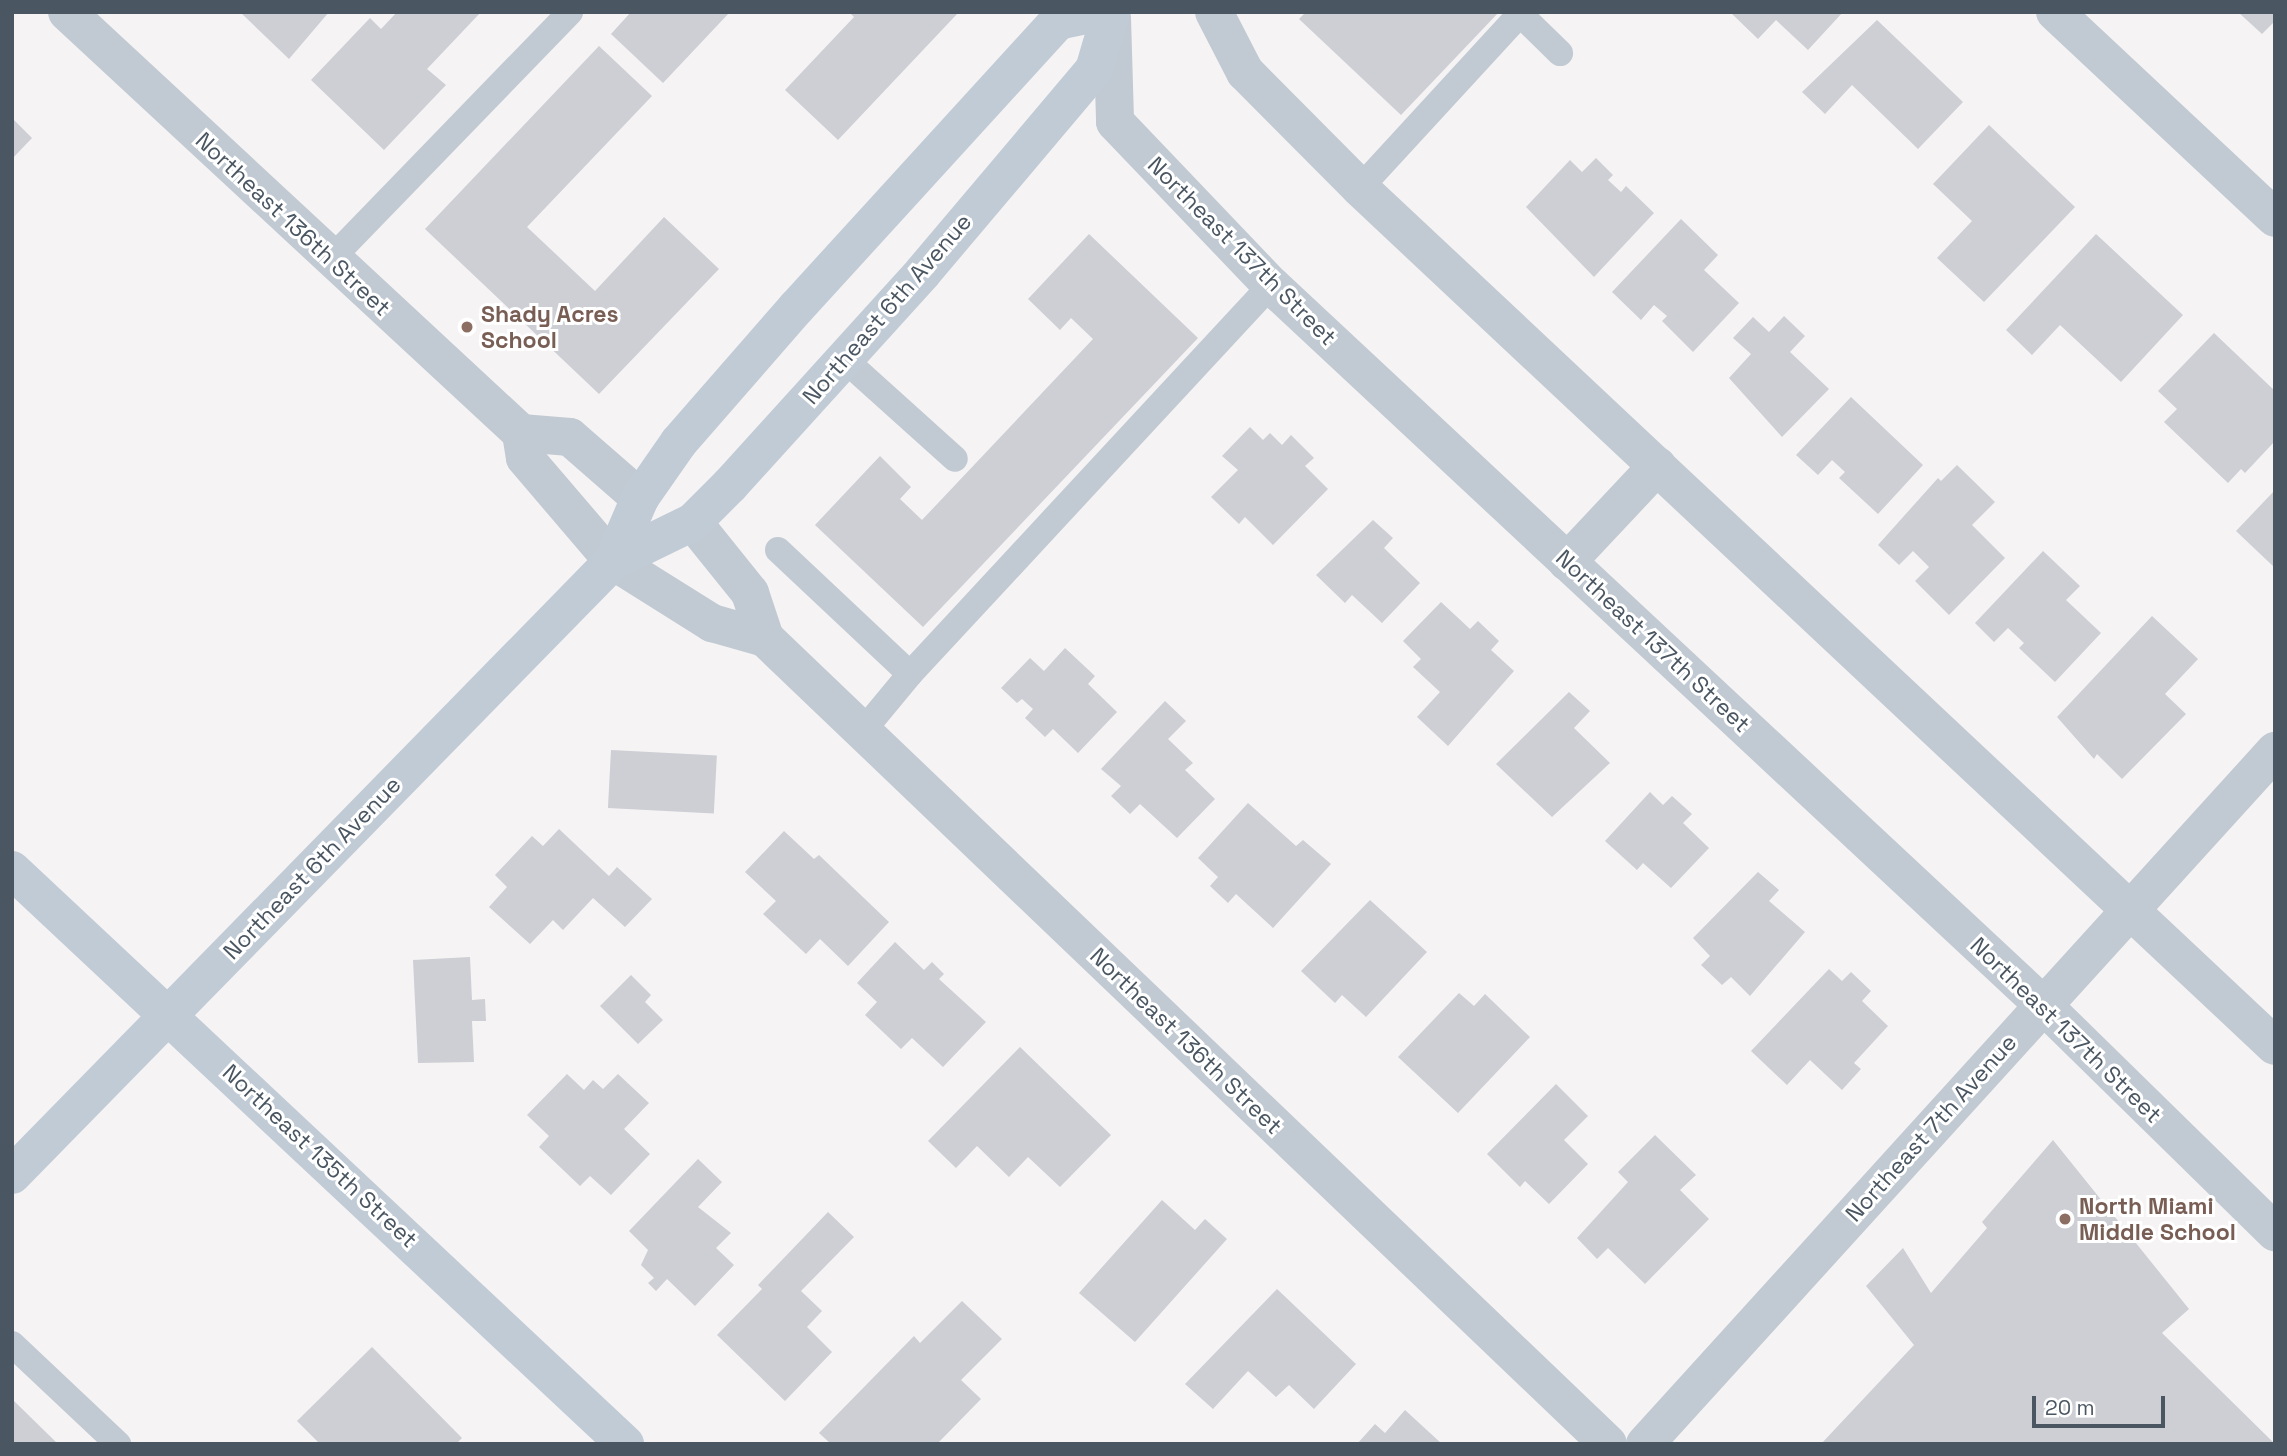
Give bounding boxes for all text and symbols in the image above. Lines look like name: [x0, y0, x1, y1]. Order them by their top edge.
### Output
street label: Northeast 136th Street: [190, 126, 396, 322]
street label: Northeast 137th Street: [1142, 151, 1342, 351]
street label: Northeast 6th Avenue: [797, 208, 977, 410]
place label: Shady Acres School: [481, 300, 619, 354]
marker: Shady Acres School: [459, 319, 475, 335]
street label: Northeast 137th Street: [1550, 544, 1756, 738]
street label: Northeast 6th Avenue: [217, 771, 407, 965]
street label: Northeast 137th Street: [1965, 931, 2167, 1129]
street label: Northeast 136th Street: [1084, 942, 1288, 1140]
street label: Northeast 7th Avenue: [1840, 1029, 2022, 1227]
street label: Northeast 135th Street: [217, 1059, 423, 1253]
place label: North Miami Middle School: [2079, 1192, 2236, 1246]
marker: North Miami Middle School: [2057, 1211, 2073, 1227]
scale bar: [2035, 1382, 2168, 1426]
text: 20 m: [2045, 1394, 2095, 1421]

